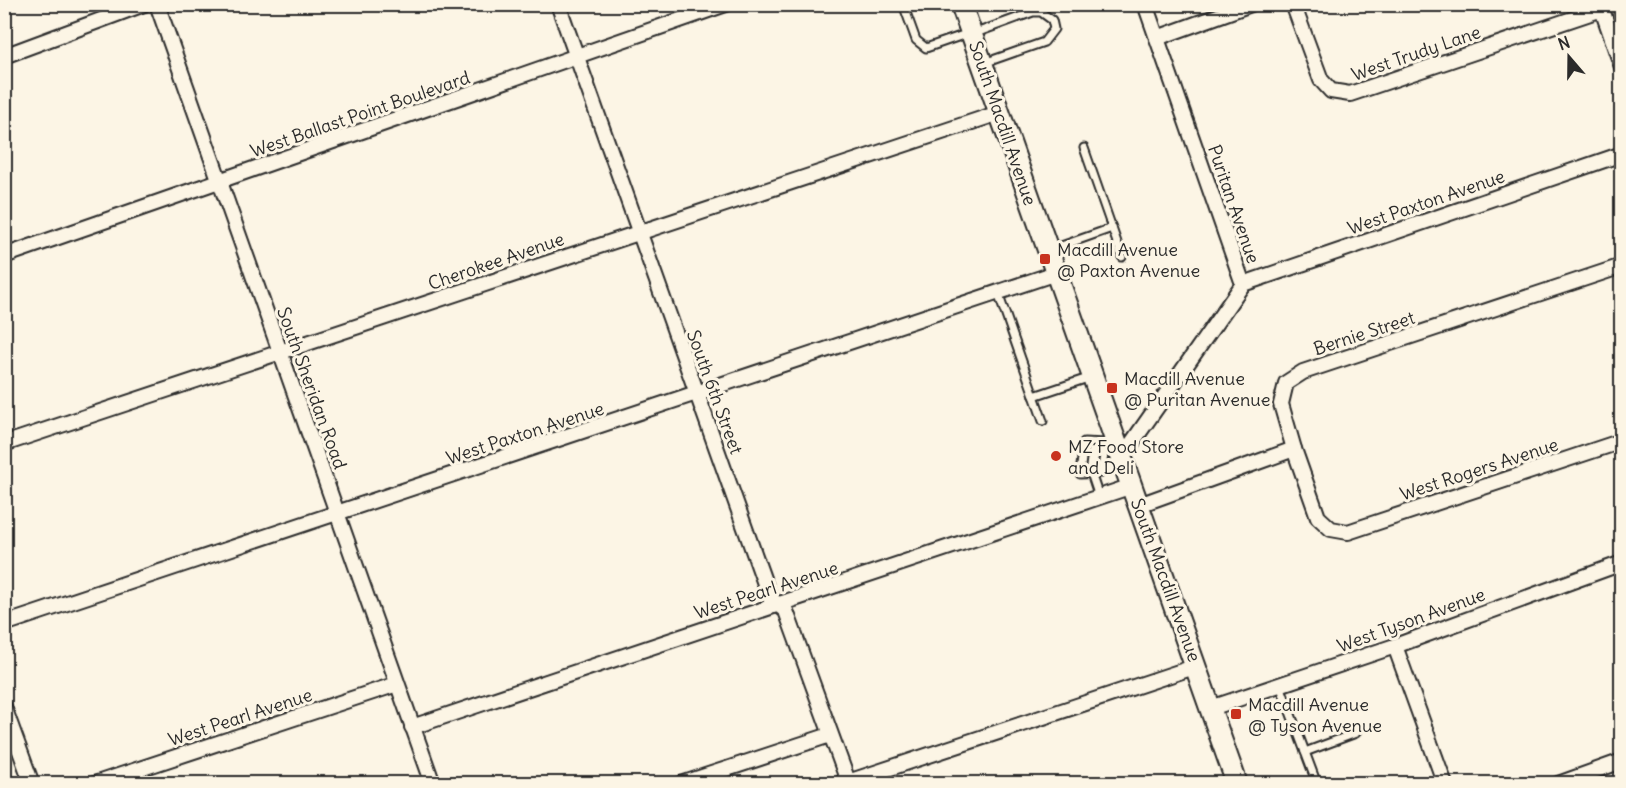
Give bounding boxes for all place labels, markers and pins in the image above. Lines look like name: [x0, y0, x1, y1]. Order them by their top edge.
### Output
place label: Macdill Avenue @ Paxton Avenue: [1057, 238, 1200, 282]
marker: Macdill Avenue @ Paxton Avenue: [1038, 252, 1052, 266]
place label: Macdill Avenue @ Puritan Avenue: [1124, 367, 1270, 411]
marker: Macdill Avenue @ Puritan Avenue: [1105, 381, 1119, 395]
place label: MZ Food Store and Deli: [1068, 435, 1184, 479]
marker: MZ Food Store and Deli: [1049, 449, 1063, 463]
place label: Macdill Avenue @ Tyson Avenue: [1248, 693, 1382, 737]
marker: Macdill Avenue @ Tyson Avenue: [1229, 707, 1243, 721]

